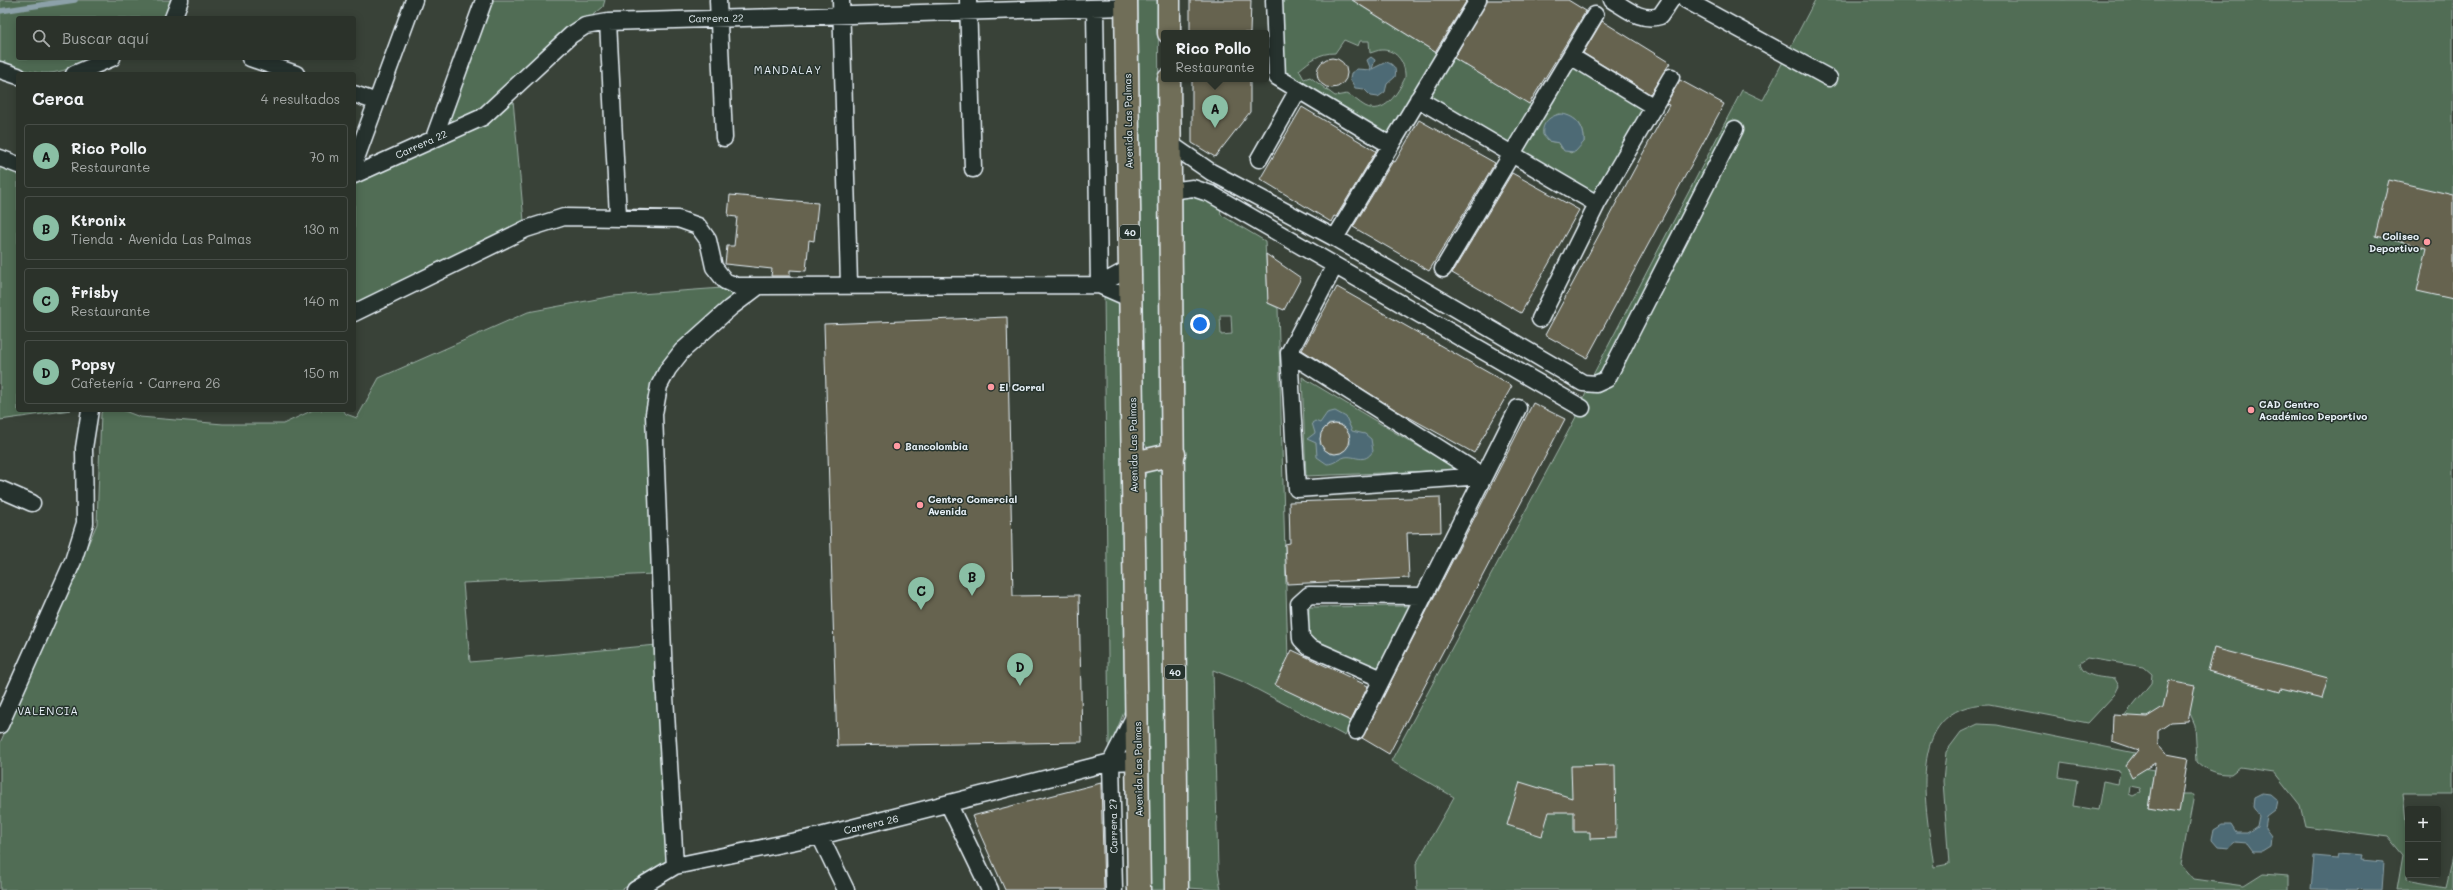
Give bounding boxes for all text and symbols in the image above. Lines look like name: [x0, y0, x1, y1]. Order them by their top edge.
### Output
street label: Carrera 22: [688, 11, 744, 25]
search box: [16, 16, 356, 60]
icon: search: [30, 27, 52, 49]
text: Buscar aquí: [62, 28, 149, 48]
popup: [1161, 30, 1269, 82]
text: Rico Pollo: [1175, 38, 1251, 58]
text: Restaurante: [1175, 58, 1255, 75]
district label: MANDALAY: [754, 62, 822, 77]
street label: Avenida Las Palmas: [1120, 73, 1136, 169]
text: Cerca: [32, 87, 84, 109]
text: 4 resultados: [261, 90, 340, 107]
pin: A: [1202, 95, 1228, 128]
street label: Carrera 22: [393, 126, 449, 162]
text: Rico Pollo: [71, 138, 146, 158]
text: A: [41, 148, 51, 165]
text: 70 m: [309, 148, 339, 165]
text: Restaurante: [71, 158, 150, 175]
text: Ktronix: [71, 210, 126, 230]
text: B: [42, 220, 50, 237]
text: 130 m: [303, 220, 339, 237]
road number: 40: [1120, 225, 1140, 239]
place label: Coliseo Deportivo: [2369, 229, 2419, 255]
text: Tienda · Avenida Las Palmas: [71, 230, 252, 247]
marker: Coliseo Deportivo: [2422, 237, 2432, 247]
text: Frisby: [71, 282, 119, 302]
text: C: [41, 292, 51, 309]
text: 140 m: [303, 292, 339, 309]
text: Restaurante: [71, 302, 150, 319]
your location: [1190, 314, 1210, 334]
text: Popsy: [71, 354, 116, 374]
text: D: [41, 364, 51, 381]
text: 150 m: [303, 364, 339, 381]
text: Cafetería · Carrera 26: [71, 374, 220, 391]
place label: El Corral: [999, 380, 1045, 394]
marker: El Corral: [986, 382, 996, 392]
street label: Avenida Las Palmas: [1125, 397, 1141, 493]
place label: CAD Centro Académico Deportivo: [2259, 397, 2367, 423]
marker: CAD Centro Académico Deportivo: [2246, 405, 2256, 415]
place label: Bancolombia: [905, 439, 968, 453]
marker: Bancolombia: [892, 441, 902, 451]
place label: Centro Comercial Avenida: [928, 492, 1018, 518]
marker: Centro Comercial Avenida: [915, 500, 925, 510]
pin: B: [959, 563, 985, 596]
pin: C: [908, 577, 934, 610]
pin: D: [1007, 653, 1033, 686]
road number: 40: [1165, 665, 1185, 679]
district label: VALENCIA: [17, 703, 79, 718]
street label: Avenida Las Palmas: [1130, 721, 1146, 817]
street label: Carrera 27: [1106, 798, 1120, 854]
map controls: [2405, 806, 2441, 878]
button: +: [2405, 806, 2441, 842]
street label: Carrera 26: [842, 811, 900, 837]
button: −: [2405, 842, 2441, 878]

